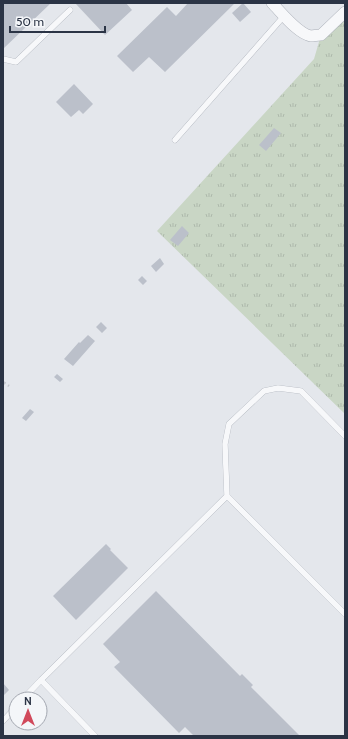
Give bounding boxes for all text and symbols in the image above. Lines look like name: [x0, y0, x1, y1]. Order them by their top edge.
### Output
scale bar: [10, 8, 105, 34]
text: 50 m: [16, 14, 44, 29]
north arrow: [8, 691, 48, 731]
text: N: [24, 694, 32, 708]

